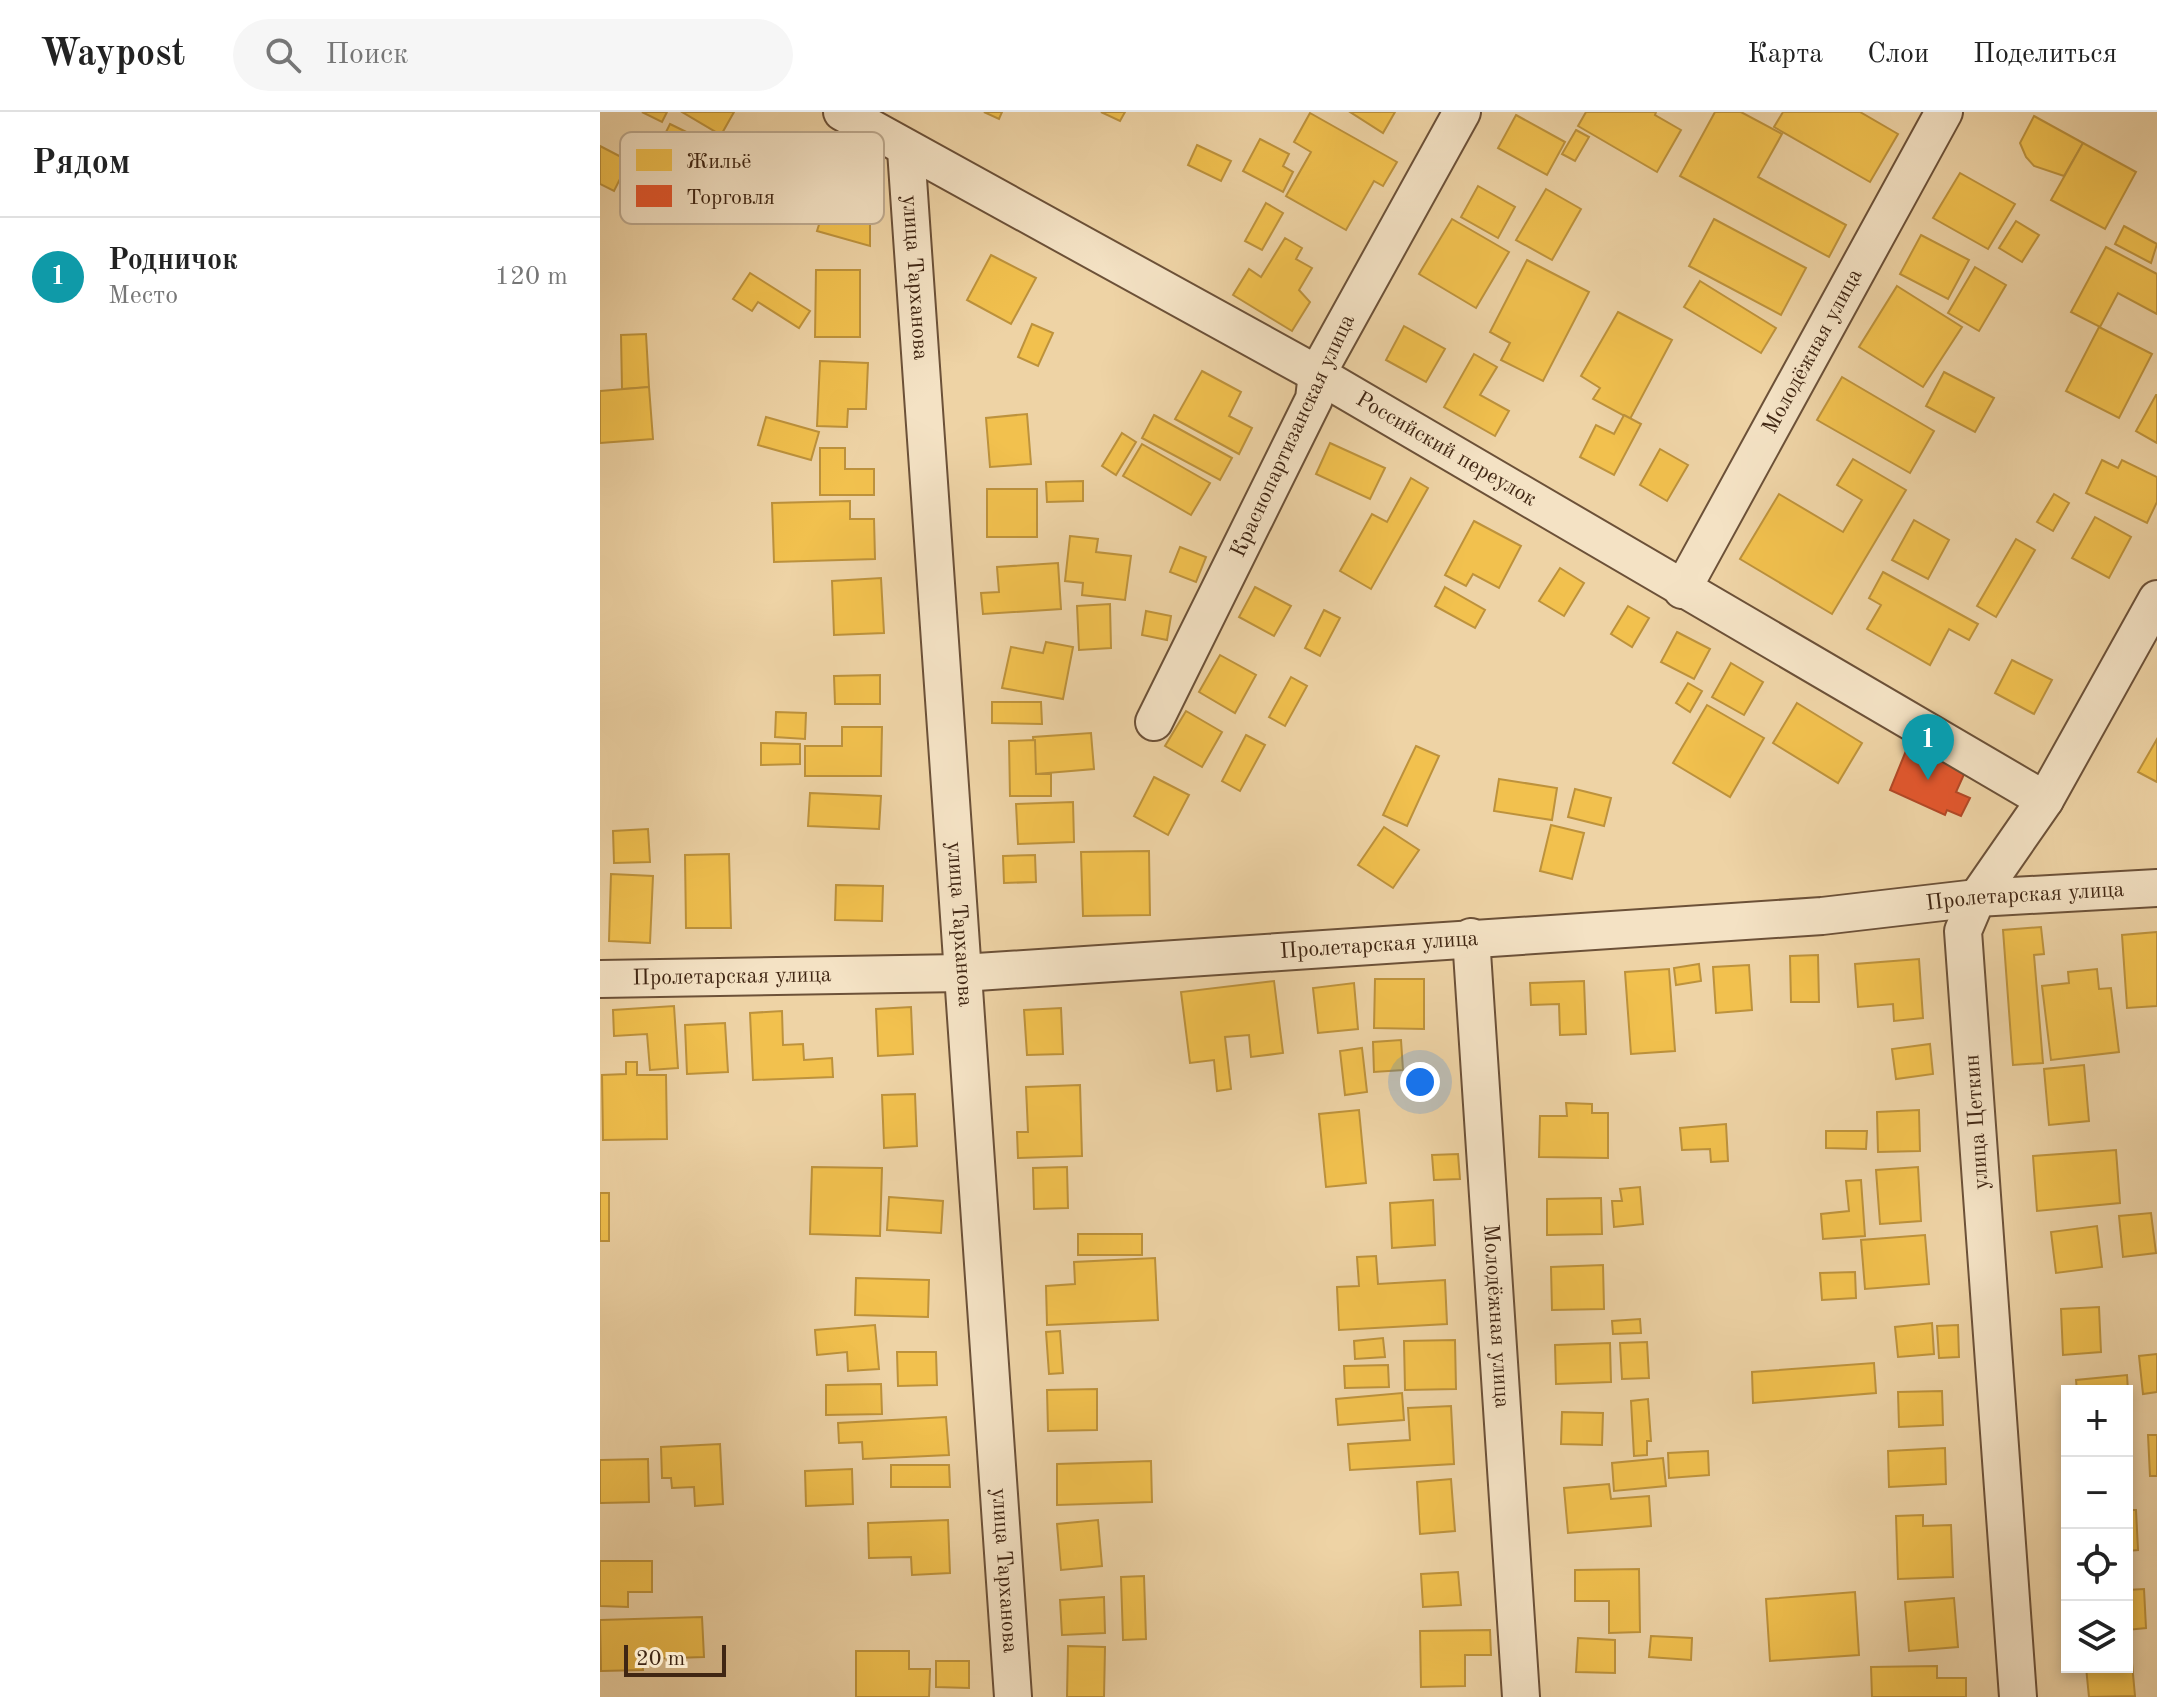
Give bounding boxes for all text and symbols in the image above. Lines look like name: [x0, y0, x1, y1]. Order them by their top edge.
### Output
search box: [233, 19, 793, 91]
icon: search: [261, 33, 305, 77]
text: Waypost: [40, 36, 185, 74]
text: Поиск: [325, 40, 408, 70]
text: Карта: [1747, 41, 1823, 69]
text: Слои: [1867, 41, 1929, 69]
text: Поделиться: [1973, 41, 2117, 69]
legend: [620, 132, 884, 224]
text: Рядом: [32, 147, 131, 181]
text: Жильё: [686, 151, 751, 173]
text: Торговля: [686, 187, 775, 209]
street label: улица Тарханова: [898, 194, 932, 361]
text: Родничок: [108, 246, 238, 276]
text: 1: [50, 264, 66, 290]
text: 120 m: [495, 264, 568, 290]
street label: Молодёжная улица: [1759, 265, 1867, 438]
text: Место: [108, 283, 178, 309]
street label: Краснопартизанская улица: [1227, 311, 1359, 561]
street label: Российский переулок: [1352, 388, 1540, 511]
pin: 1: [1902, 714, 1954, 780]
street label: улица Тарханова: [943, 841, 976, 1008]
street label: Пролетарская улица: [1925, 879, 2125, 915]
street label: Пролетарская улица: [1279, 928, 1479, 963]
street label: Пролетарская улица: [632, 964, 832, 989]
street label: улица Цеткин: [1961, 1054, 1993, 1190]
your location: [1400, 1062, 1440, 1102]
street label: Молодёжная улица: [1479, 1223, 1513, 1409]
map controls: [2061, 1385, 2133, 1673]
button: +: [2061, 1385, 2133, 1457]
button: −: [2061, 1457, 2133, 1529]
street label: улица Тарханова: [988, 1487, 1021, 1654]
button: locate: [2061, 1529, 2133, 1601]
button: layers: [2061, 1601, 2133, 1673]
scale bar: [624, 1641, 726, 1677]
text: 20 m: [636, 1648, 685, 1670]

